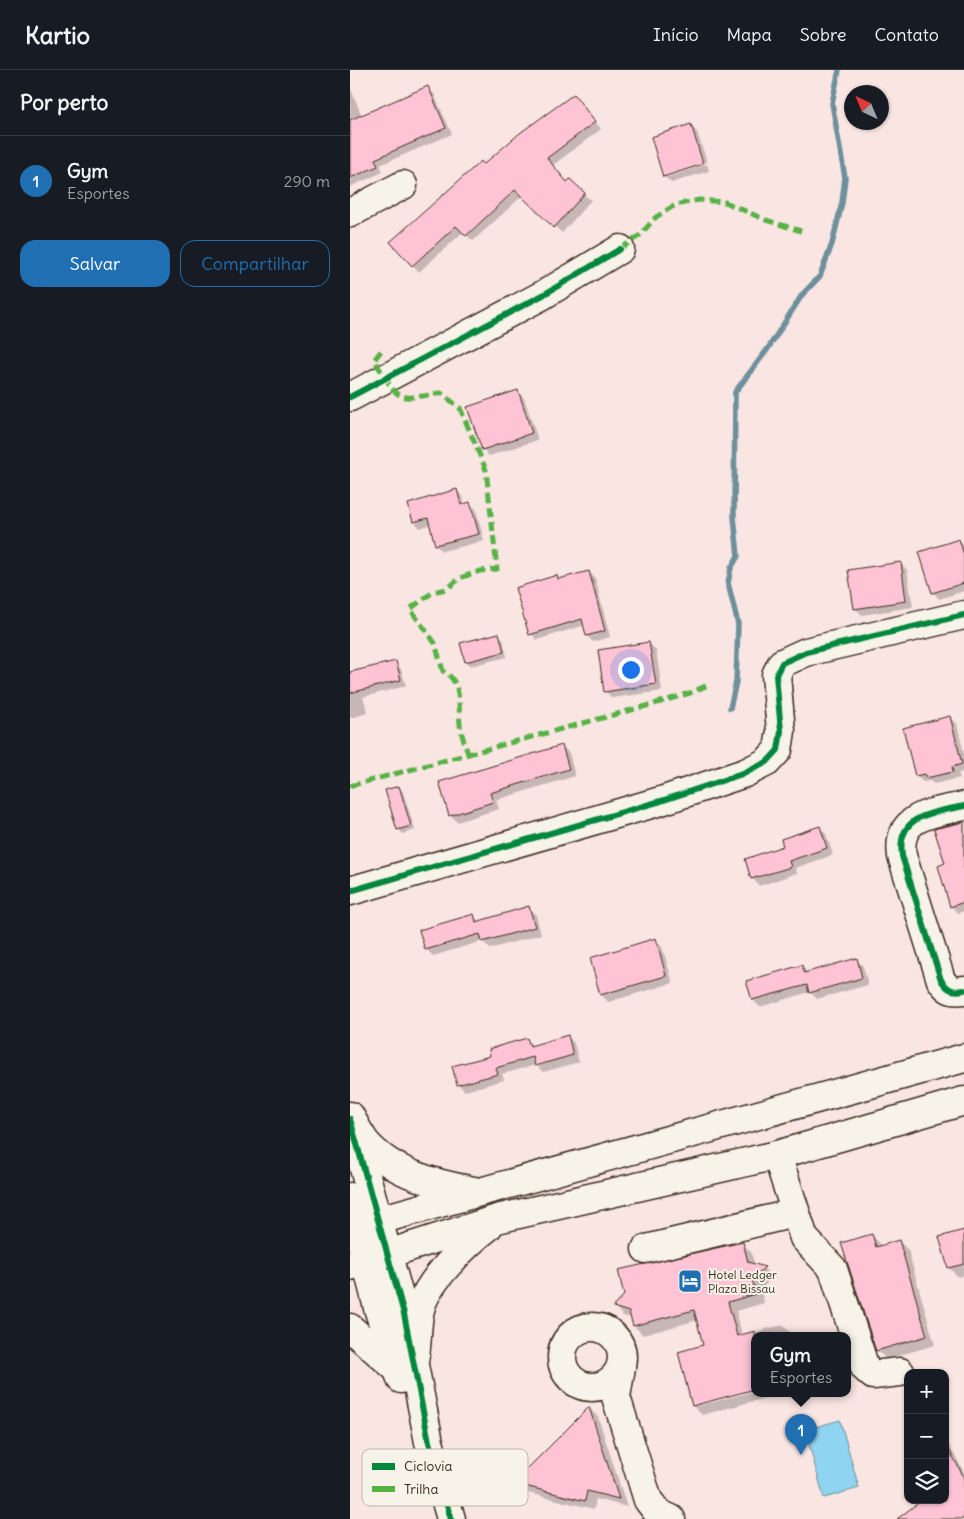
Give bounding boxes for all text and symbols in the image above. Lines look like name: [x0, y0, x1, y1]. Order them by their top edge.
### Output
text: Kartio: [25, 20, 90, 50]
text: Início: [653, 23, 699, 46]
text: Mapa: [727, 23, 772, 46]
text: Sobre: [800, 23, 846, 46]
text: Contato: [874, 23, 939, 46]
north arrow: [844, 85, 889, 130]
text: Por perto: [20, 89, 108, 116]
text: Gym: [67, 159, 108, 183]
text: 1: [33, 171, 39, 191]
text: 290 m: [284, 171, 330, 191]
text: Esportes: [67, 183, 129, 203]
button: Salvar: [20, 240, 170, 287]
button: Compartilhar: [180, 240, 330, 287]
your location: [618, 657, 644, 683]
place label: Hotel Ledger Plaza Bissau: [708, 1267, 777, 1296]
hotel icon: Hotel Ledger Plaza Bissau: [677, 1268, 703, 1294]
popup: [751, 1332, 851, 1397]
text: Gym: [770, 1343, 811, 1367]
text: Esportes: [770, 1367, 832, 1387]
map controls: [904, 1369, 949, 1504]
button: +: [904, 1369, 949, 1414]
pin: 1: [785, 1414, 817, 1455]
button: −: [904, 1414, 949, 1459]
legend: [362, 1449, 528, 1506]
text: Ciclovia: [404, 1457, 452, 1475]
button: layers: [904, 1459, 949, 1504]
text: Trilha: [404, 1480, 438, 1498]

